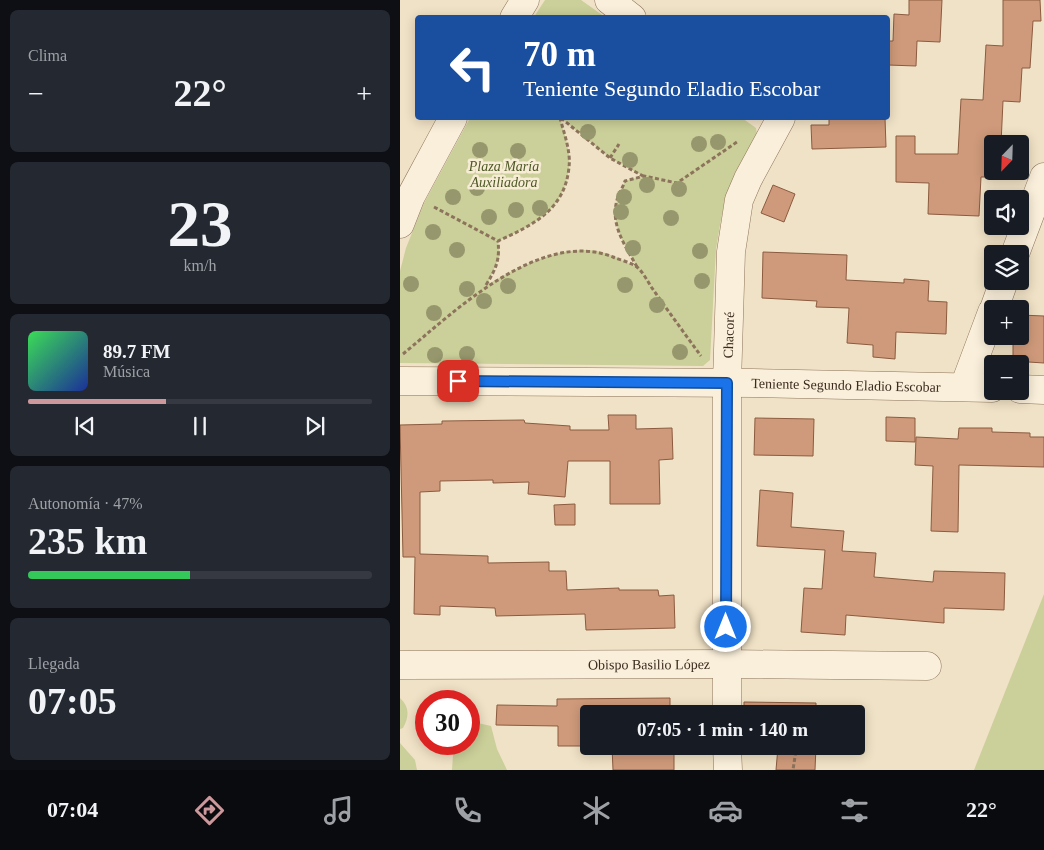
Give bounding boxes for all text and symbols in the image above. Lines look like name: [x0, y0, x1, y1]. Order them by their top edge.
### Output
icon: left: [440, 35, 505, 100]
text: 70 m: [523, 35, 596, 74]
text: Clima: [28, 47, 67, 64]
text: 22°: [173, 72, 227, 114]
text: Teniente Segundo Eladio Escobar: [523, 76, 820, 101]
text: −: [28, 78, 44, 109]
text: +: [356, 78, 372, 109]
north arrow: [984, 135, 1029, 180]
map controls: [984, 135, 1029, 400]
park label: Plaza María Auxiliadora: [468, 159, 539, 190]
text: 23: [168, 188, 233, 260]
button: sound: [984, 190, 1029, 235]
button: layers: [984, 245, 1029, 290]
text: km/h: [184, 257, 216, 274]
button: +: [984, 300, 1029, 345]
street label: Chacoré: [720, 311, 737, 359]
text: 89.7 FM: [103, 341, 171, 362]
button: −: [984, 355, 1029, 400]
pin: [437, 360, 479, 402]
text: Música: [103, 363, 150, 380]
icon: arrive: [444, 367, 472, 395]
street label: Teniente Segundo Eladio Escobar: [751, 375, 941, 394]
icon: previous: [71, 412, 99, 440]
icon: pause: [186, 412, 214, 440]
icon: next: [301, 412, 329, 440]
text: Autonomía · 47%: [28, 495, 143, 512]
text: 235 km: [28, 520, 147, 562]
position arrow: [699, 600, 751, 652]
text: Llegada: [28, 655, 80, 672]
street label: Obispo Basilio López: [588, 657, 710, 672]
text: 07:05: [28, 680, 117, 722]
speed limit sign: 30: [415, 690, 480, 755]
text: 07:05 · 1 min · 140 m: [637, 719, 808, 740]
icon: directions: [192, 793, 227, 828]
icon: music: [321, 793, 356, 828]
icon: phone: [450, 793, 485, 828]
icon: climate: [579, 793, 614, 828]
icon: car: [708, 793, 743, 828]
icon: filters: [837, 793, 872, 828]
text: 07:04: [47, 797, 98, 822]
text: 22°: [966, 797, 997, 822]

